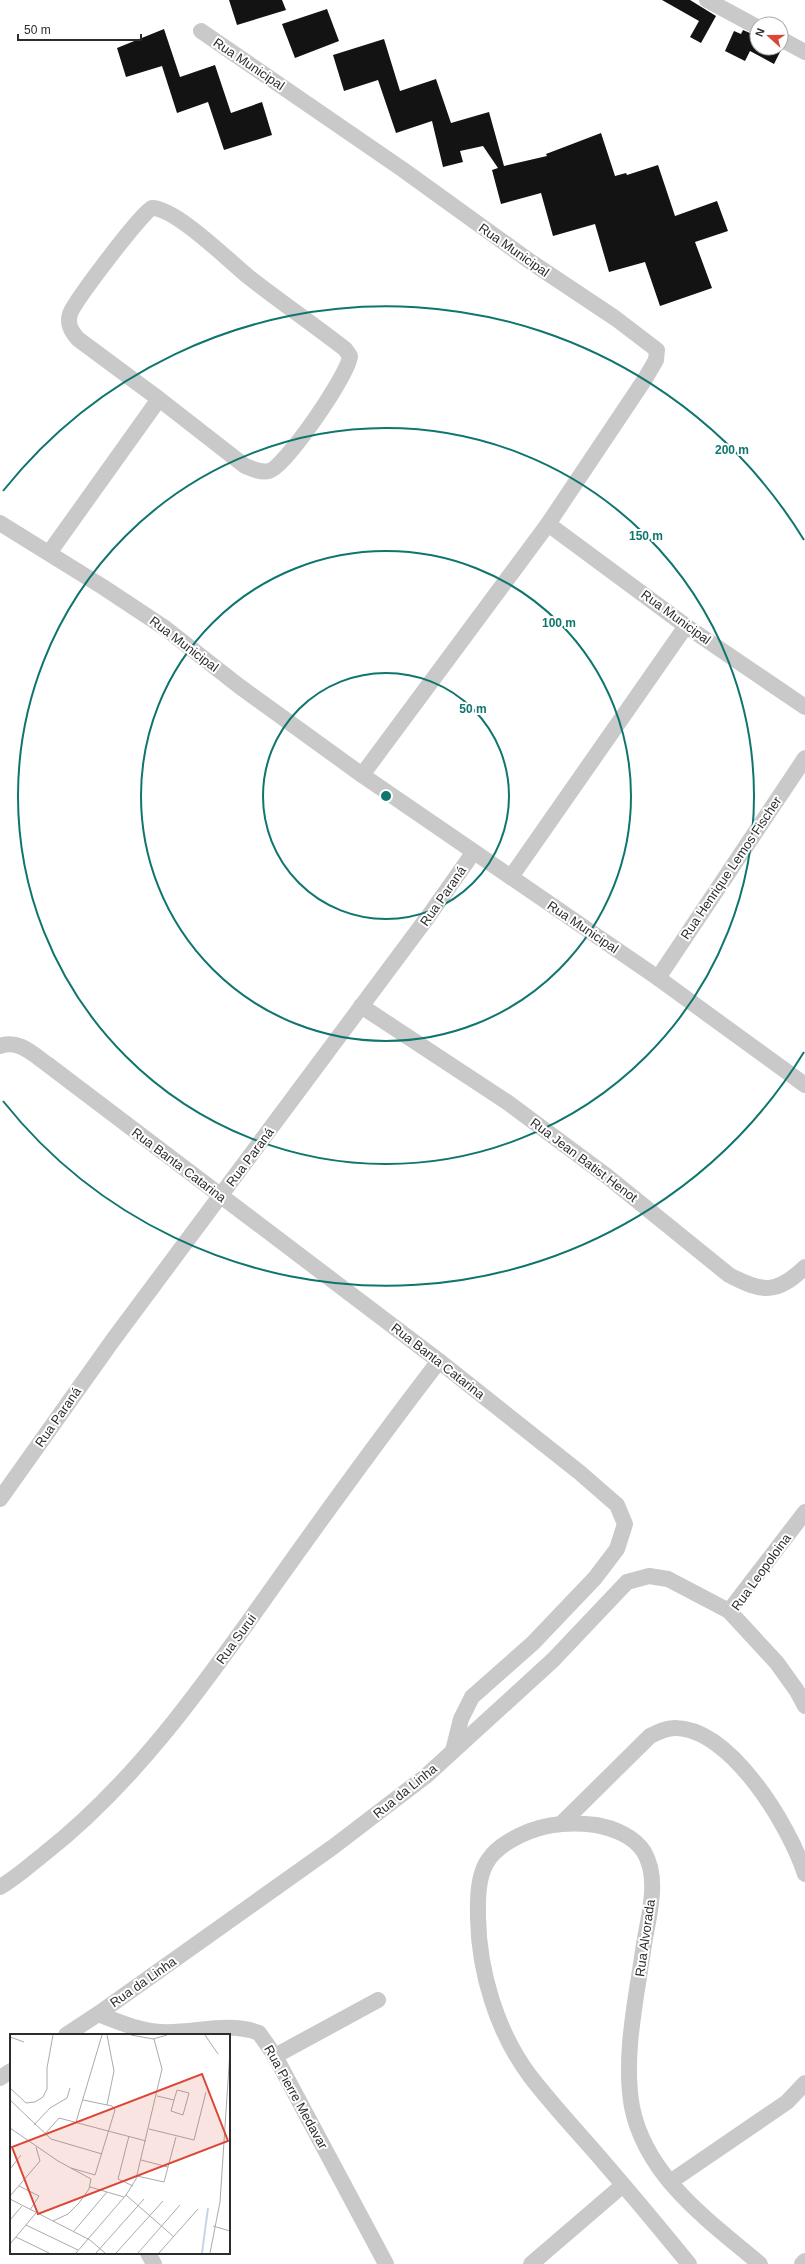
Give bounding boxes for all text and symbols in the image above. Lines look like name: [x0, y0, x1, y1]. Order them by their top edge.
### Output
scale bar: [18, 16, 141, 42]
north arrow: [749, 16, 789, 56]
text: 50 m: [24, 23, 51, 37]
text: N: [753, 27, 767, 38]
street label: Rua Municipal: [211, 35, 287, 93]
street label: Rua Municipal: [476, 220, 552, 280]
text: 200 m: [715, 443, 749, 457]
text: 150 m: [629, 529, 663, 543]
street label: Rua Municipal: [638, 587, 714, 647]
street label: Rua Municipal: [147, 613, 221, 675]
text: 100 m: [542, 616, 576, 630]
text: 50 m: [459, 702, 487, 716]
centre of rings: [379, 789, 393, 803]
street label: Rua Henrique Lemos Fischer: [678, 793, 785, 942]
street label: Rua Paraná: [417, 863, 469, 929]
street label: Rua Municipal: [545, 898, 621, 956]
street label: Rua Jean Batist Henot: [528, 1115, 641, 1205]
street label: Rua Paraná: [223, 1124, 277, 1189]
street label: Rua Banta Catarina: [129, 1125, 230, 1206]
street label: Rua Banta Catarina: [388, 1320, 488, 1403]
street label: Rua Paraná: [32, 1384, 84, 1450]
street label: Rua Leopoloina: [728, 1530, 794, 1613]
street label: Rua Surui: [213, 1611, 259, 1667]
street label: Rua da Linha: [370, 1760, 440, 1821]
street label: Rua Alvorada: [632, 1898, 658, 1978]
street label: Rua da Linha: [107, 1953, 180, 2010]
inset map: [10, 2034, 230, 2254]
street label: Rua Pierre Medavar: [261, 2042, 331, 2152]

